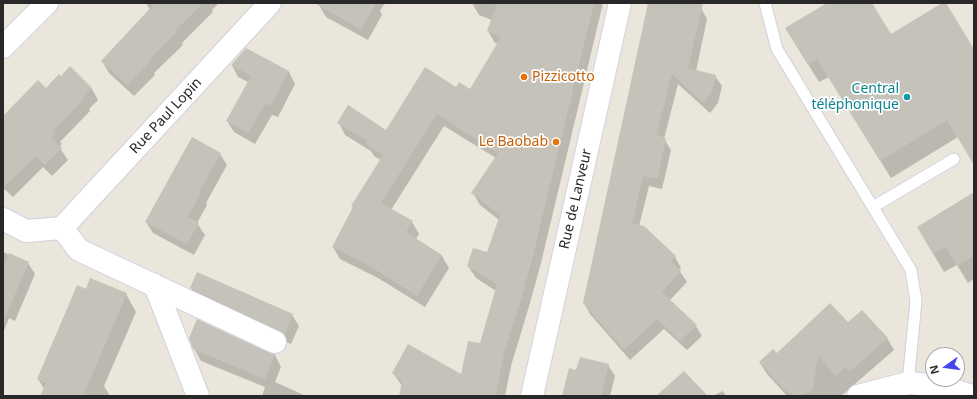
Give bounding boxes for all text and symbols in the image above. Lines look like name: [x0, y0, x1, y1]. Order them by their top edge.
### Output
place label: Pizzicotto: [532, 69, 595, 85]
marker: Pizzicotto: [519, 72, 529, 82]
street label: Rue Paul Lopin: [127, 75, 205, 157]
place label: Central téléphonique: [811, 81, 899, 114]
marker: Central téléphonique: [902, 92, 912, 102]
place label: Le Baobab: [479, 134, 548, 150]
marker: Le Baobab: [551, 137, 561, 147]
street label: Rue de Lanveur: [556, 147, 596, 251]
north arrow: [925, 347, 965, 387]
text: N: [925, 364, 942, 376]

